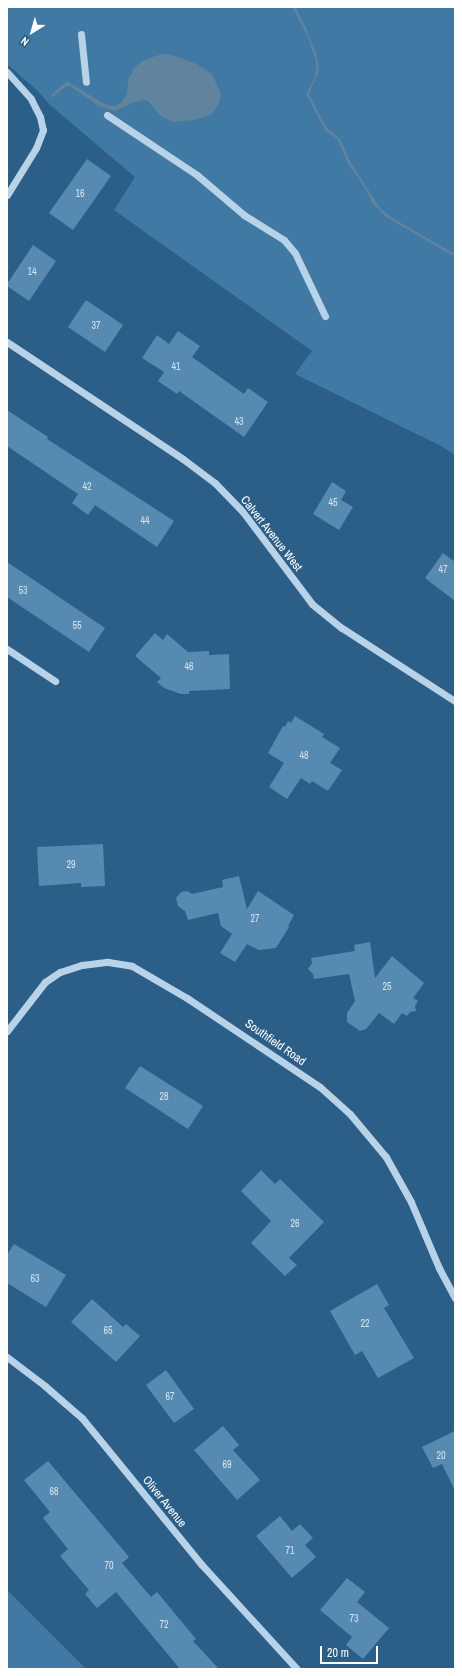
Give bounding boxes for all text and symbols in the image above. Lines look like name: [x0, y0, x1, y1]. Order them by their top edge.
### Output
north arrow: [12, 12, 52, 52]
text: N: [18, 34, 32, 49]
house number: 16: [75, 188, 85, 200]
house number: 14: [27, 266, 37, 278]
house number: 37: [91, 320, 101, 332]
house number: 41: [171, 361, 181, 373]
house number: 43: [234, 416, 244, 428]
house number: 42: [82, 481, 92, 493]
street label: Calvert Avenue West: [237, 493, 305, 575]
house number: 45: [328, 497, 338, 509]
house number: 44: [140, 515, 150, 527]
house number: 47: [438, 564, 448, 576]
house number: 53: [18, 585, 28, 597]
house number: 55: [72, 620, 82, 632]
house number: 46: [184, 661, 194, 673]
house number: 48: [299, 750, 309, 762]
house number: 29: [66, 859, 76, 871]
house number: 27: [250, 913, 260, 925]
house number: 25: [382, 981, 392, 993]
street label: Southfield Road: [242, 1017, 308, 1069]
house number: 28: [159, 1091, 169, 1103]
house number: 26: [290, 1218, 300, 1230]
house number: 63: [30, 1273, 40, 1285]
house number: 22: [360, 1318, 370, 1330]
house number: 65: [103, 1325, 113, 1337]
house number: 67: [165, 1391, 175, 1403]
house number: 20: [436, 1450, 446, 1462]
house number: 69: [222, 1459, 232, 1471]
street label: Oliver Avenue: [139, 1473, 189, 1531]
house number: 68: [49, 1486, 59, 1498]
house number: 71: [285, 1545, 295, 1557]
house number: 70: [104, 1560, 114, 1572]
house number: 73: [349, 1613, 359, 1625]
house number: 72: [159, 1619, 169, 1631]
scale bar: [322, 1638, 380, 1664]
text: 20 m: [327, 1645, 349, 1661]

